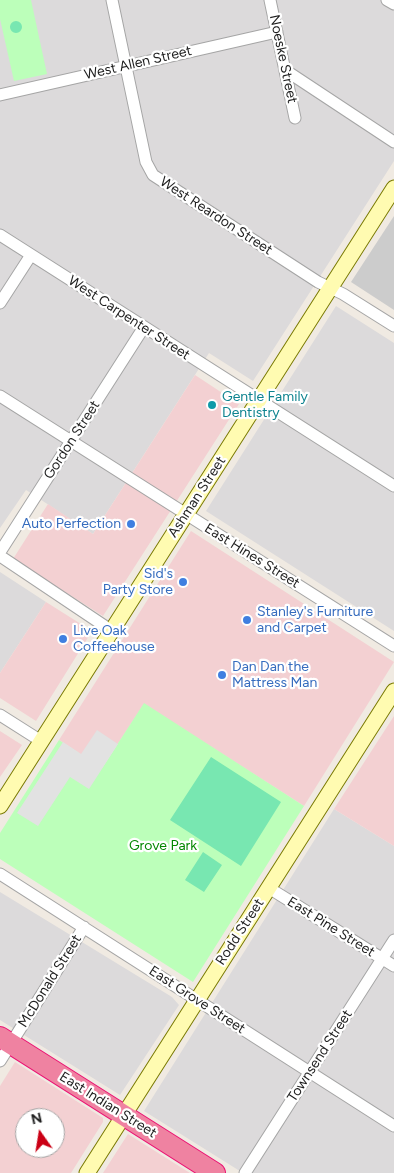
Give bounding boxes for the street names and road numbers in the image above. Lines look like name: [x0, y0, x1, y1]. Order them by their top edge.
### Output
street label: Noeske Street: [265, 13, 301, 105]
street label: West Allen Street: [83, 42, 193, 84]
street label: West Reardon Street: [157, 173, 275, 259]
street label: West Carpenter Street: [65, 272, 193, 364]
street label: Gordon Street: [40, 398, 104, 482]
street label: Ashman Street: [165, 453, 229, 541]
street label: East Hines Street: [201, 520, 303, 592]
street label: East Pine Street: [284, 893, 378, 961]
street label: Rodd Street: [212, 896, 268, 968]
street label: McDonald Street: [15, 932, 85, 1030]
street label: East Grove Street: [146, 963, 248, 1037]
street label: Townsend Street: [284, 1007, 356, 1105]
street label: East Indian Street: [56, 1068, 160, 1142]

